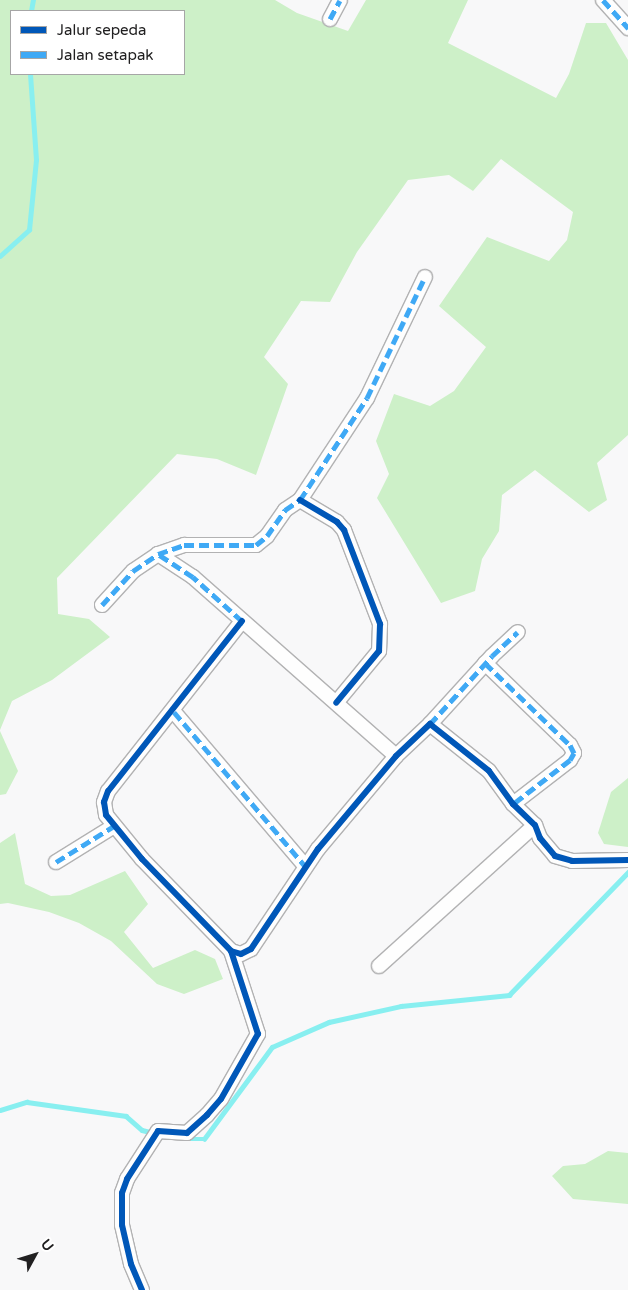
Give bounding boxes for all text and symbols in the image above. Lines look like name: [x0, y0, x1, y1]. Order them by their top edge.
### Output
legend: [10, 10, 185, 75]
text: Jalur sepeda: [57, 21, 146, 39]
text: Jalan setapak: [57, 46, 154, 64]
north arrow: [10, 1230, 60, 1280]
text: U: [37, 1236, 57, 1255]

